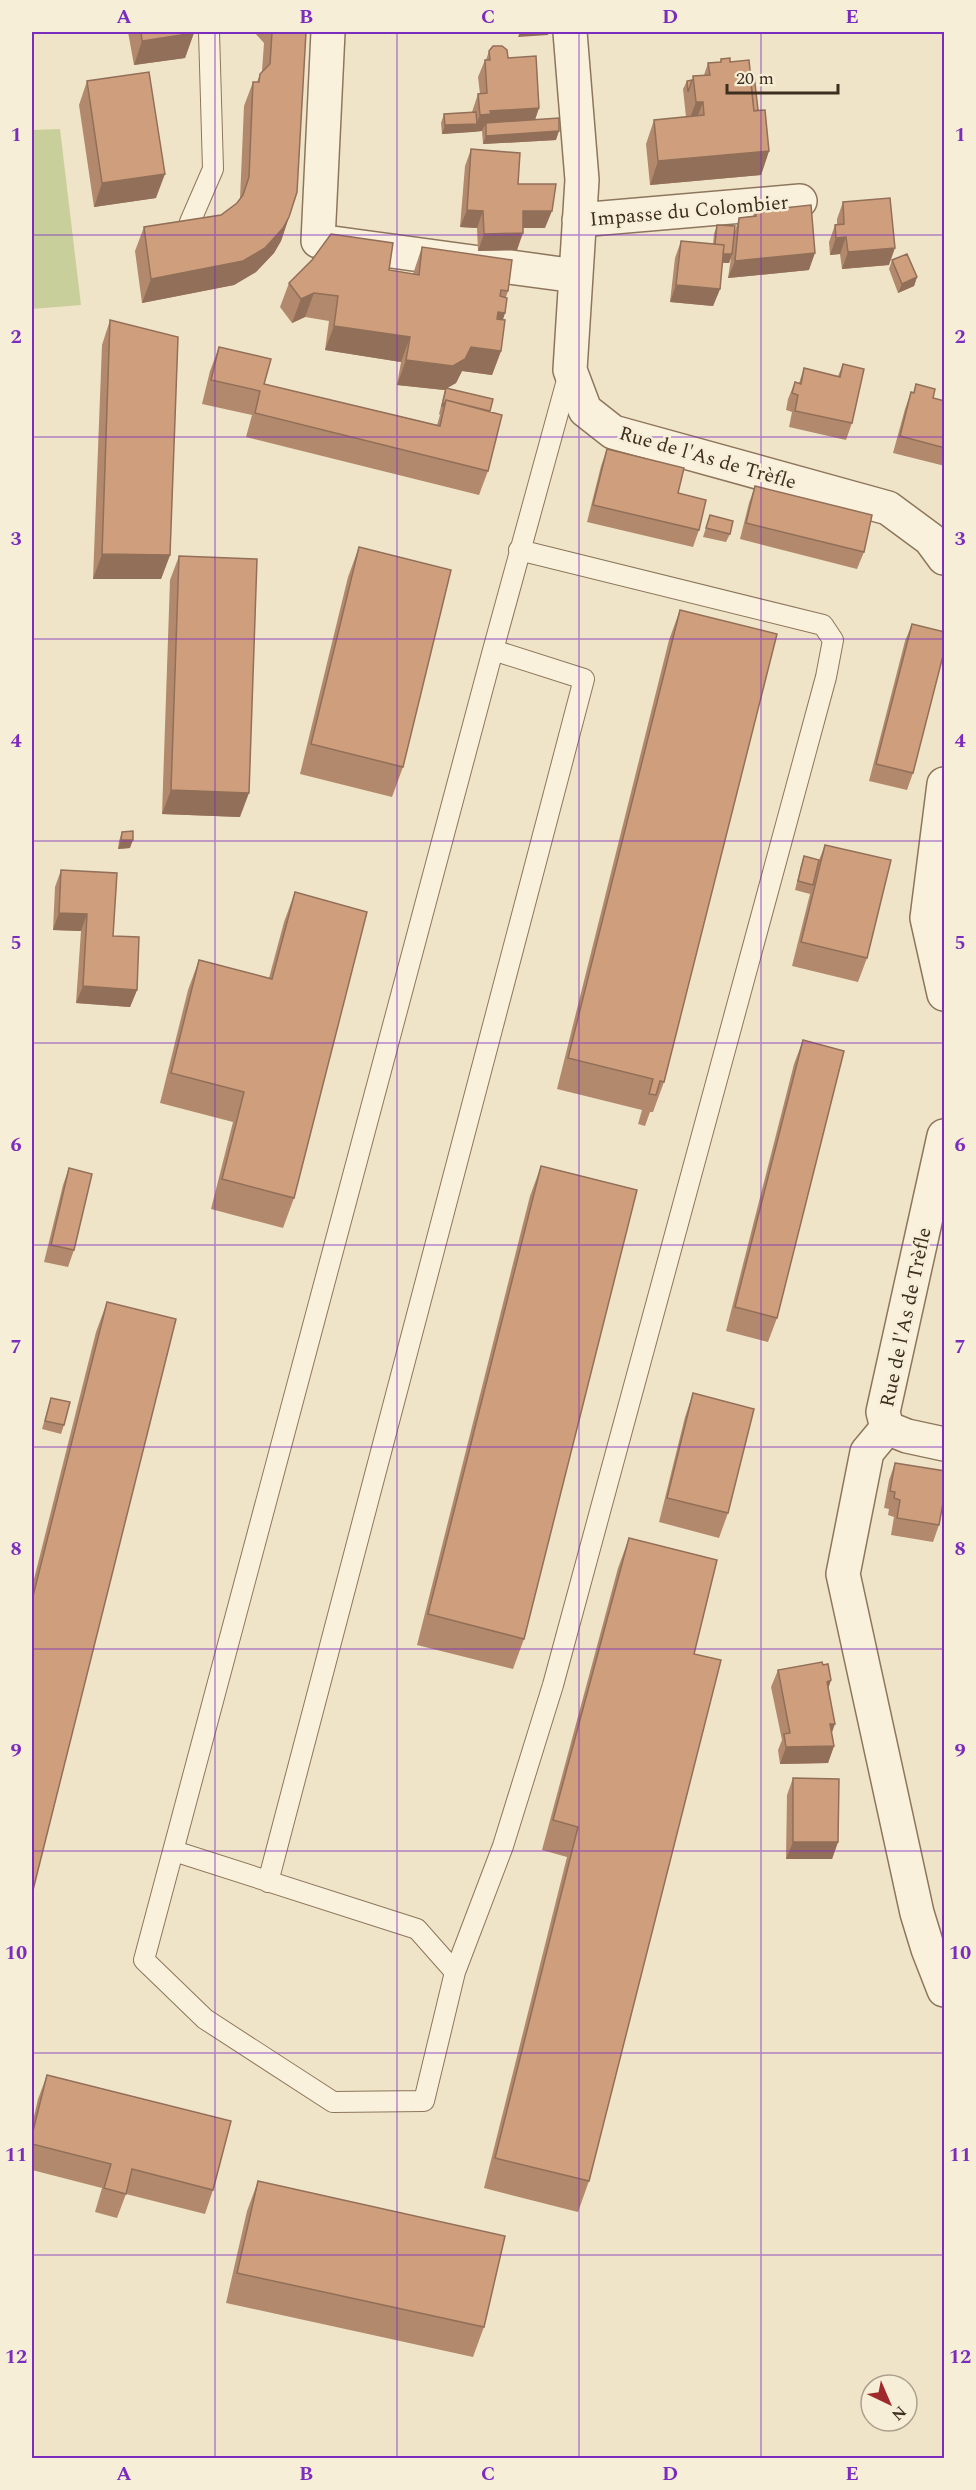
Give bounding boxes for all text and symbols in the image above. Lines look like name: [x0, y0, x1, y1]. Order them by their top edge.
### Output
text: A: [116, 2, 132, 32]
text: B: [299, 2, 313, 32]
text: C: [481, 2, 495, 32]
text: D: [662, 2, 678, 32]
text: E: [845, 2, 859, 32]
scale bar: [727, 57, 838, 95]
text: 20 m: [736, 65, 774, 92]
text: 1: [10, 120, 22, 150]
text: 1: [954, 120, 966, 150]
street label: Impasse du Colombier: [588, 187, 790, 235]
text: 2: [10, 322, 22, 352]
text: 2: [954, 322, 966, 352]
street label: Rue de l'As de Trèfle: [616, 418, 800, 498]
text: 3: [10, 524, 22, 554]
text: 3: [954, 524, 966, 554]
text: 4: [10, 726, 22, 756]
text: 4: [954, 726, 966, 756]
text: 5: [10, 928, 22, 958]
text: 5: [954, 928, 966, 958]
text: 6: [10, 1130, 22, 1160]
text: 6: [954, 1130, 966, 1160]
street label: Rue de l'As de Trèfle: [872, 1225, 940, 1410]
text: 7: [10, 1332, 22, 1362]
text: 7: [954, 1332, 966, 1362]
text: 8: [10, 1534, 22, 1564]
text: 8: [954, 1534, 966, 1564]
text: 9: [10, 1736, 22, 1766]
text: 9: [954, 1736, 966, 1766]
text: 10: [5, 1938, 27, 1968]
text: 10: [949, 1938, 971, 1968]
text: 11: [5, 2140, 27, 2170]
text: 11: [949, 2140, 971, 2170]
text: 12: [5, 2342, 27, 2372]
text: 12: [949, 2342, 971, 2372]
north arrow: [859, 2373, 919, 2433]
text: N: [886, 2400, 912, 2426]
text: A: [116, 2459, 132, 2489]
text: B: [299, 2459, 313, 2489]
text: C: [481, 2459, 495, 2489]
text: D: [662, 2459, 678, 2489]
text: E: [845, 2459, 859, 2489]

